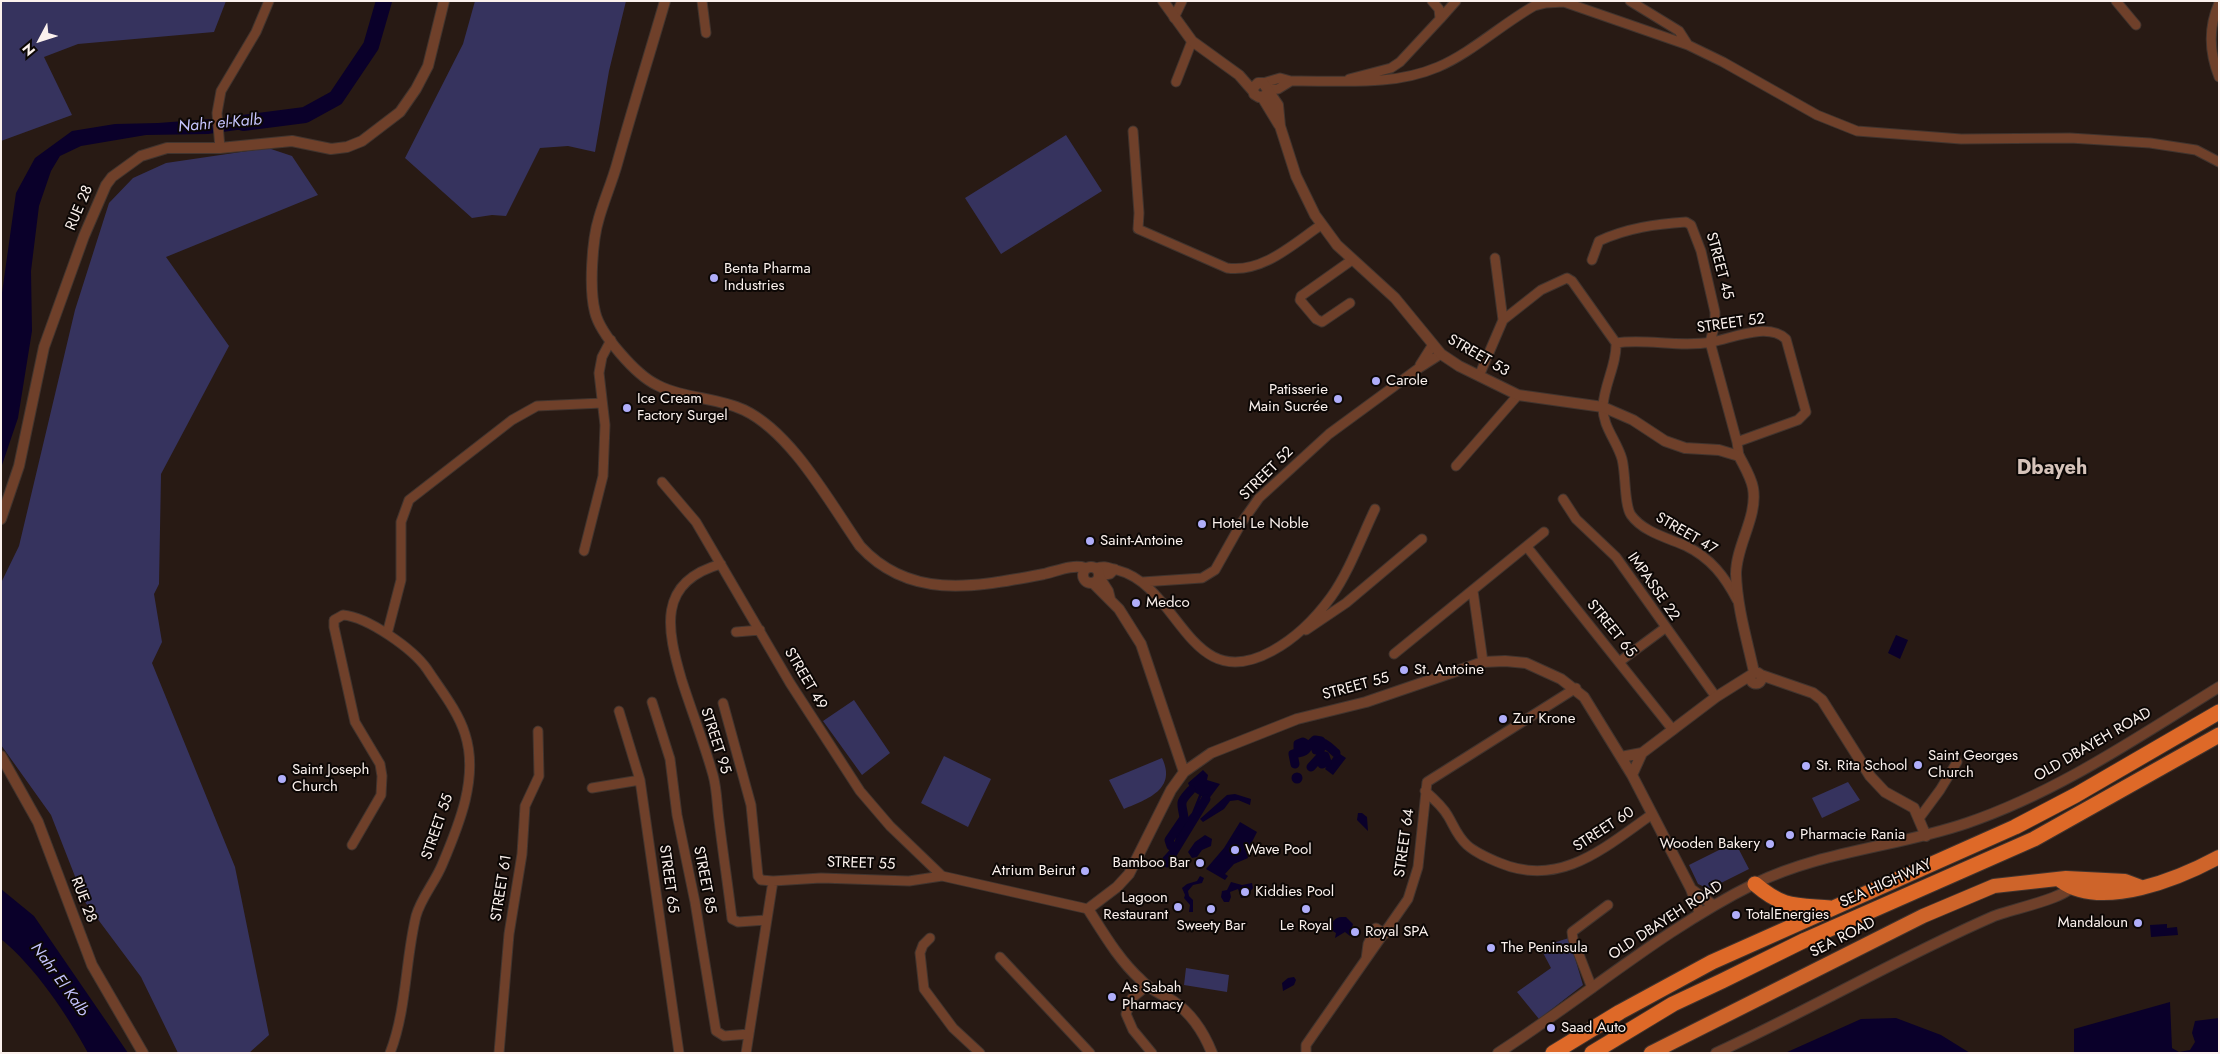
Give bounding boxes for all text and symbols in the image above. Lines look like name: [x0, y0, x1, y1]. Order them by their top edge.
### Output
north arrow: [15, 15, 65, 65]
text: N: [17, 39, 40, 60]
water label: Nahr el-Kalb: [177, 111, 263, 137]
street label: RUE 28: [62, 183, 98, 233]
street label: STREET 45: [1701, 230, 1737, 302]
place label: Benta Pharma Industries: [724, 260, 811, 295]
marker: Benta Pharma Industries: [708, 272, 720, 284]
street label: STREET 52: [1696, 310, 1766, 338]
street label: STREET 53: [1444, 331, 1512, 381]
place label: Carole: [1386, 372, 1428, 390]
marker: Carole: [1370, 375, 1382, 387]
place label: Patisserie Main Sucrée: [1249, 381, 1328, 416]
place label: Ice Cream Factory Surgel: [637, 390, 728, 425]
marker: Patisserie Main Sucrée: [1332, 393, 1344, 405]
marker: Ice Cream Factory Surgel: [621, 402, 633, 414]
street label: STREET 52: [1236, 443, 1298, 505]
district label: Dbayeh: [2017, 457, 2087, 481]
street label: STREET 47: [1652, 509, 1720, 559]
place label: Hotel Le Noble: [1212, 515, 1309, 533]
marker: Hotel Le Noble: [1196, 518, 1208, 530]
place label: Saint-Antoine: [1100, 532, 1183, 550]
marker: Saint-Antoine: [1084, 535, 1096, 547]
street label: IMPASSE 22: [1623, 549, 1683, 625]
place label: Medco: [1146, 594, 1190, 612]
marker: Medco: [1130, 597, 1142, 609]
street label: STREET 65: [1582, 597, 1640, 661]
street label: STREET 49: [780, 645, 830, 713]
place label: St. Antoine: [1414, 661, 1484, 679]
marker: St. Antoine: [1398, 664, 1410, 676]
street label: STREET 55: [1321, 669, 1391, 705]
street label: OLD DBAYEH ROAD: [2031, 704, 2155, 786]
street label: STREET 95: [696, 706, 734, 776]
place label: Zur Krone: [1513, 710, 1575, 728]
marker: Zur Krone: [1497, 713, 1509, 725]
place label: Saint Georges Church: [1928, 747, 2018, 782]
place label: St. Rita School: [1816, 757, 1908, 775]
marker: Saint Georges Church: [1912, 759, 1924, 771]
marker: St. Rita School: [1800, 760, 1812, 772]
place label: Saint Joseph Church: [292, 761, 369, 796]
marker: Saint Joseph Church: [276, 773, 288, 785]
street label: STREET 55: [418, 792, 458, 862]
street label: STREET 60: [1570, 804, 1638, 856]
street label: STREET 64: [1391, 808, 1419, 878]
place label: Pharmacie Rania: [1800, 826, 1905, 844]
marker: Pharmacie Rania: [1784, 829, 1796, 841]
place label: Wooden Bakery: [1659, 835, 1760, 853]
marker: Wooden Bakery: [1764, 838, 1776, 850]
place label: Wave Pool: [1245, 841, 1312, 859]
street label: STREET 65: [654, 844, 682, 914]
marker: Wave Pool: [1229, 844, 1241, 856]
street label: STREET 85: [689, 845, 719, 915]
street label: STREET 61: [488, 854, 516, 922]
street label: STREET 55: [826, 854, 896, 874]
place label: Bamboo Bar: [1113, 854, 1190, 872]
street label: SEA HIGHWAY: [1837, 856, 1935, 912]
marker: Bamboo Bar: [1194, 857, 1206, 869]
place label: Atrium Beirut: [992, 862, 1075, 880]
marker: Atrium Beirut: [1079, 865, 1091, 877]
street label: RUE 28: [66, 875, 100, 925]
street label: OLD DBAYEH ROAD: [1606, 877, 1726, 965]
place label: Kiddies Pool: [1255, 883, 1334, 901]
marker: Kiddies Pool: [1239, 886, 1251, 898]
place label: Lagoon Restaurant: [1103, 889, 1168, 924]
marker: Lagoon Restaurant: [1172, 901, 1184, 913]
marker: Sweety Bar: [1205, 903, 1217, 915]
marker: Le Royal: [1300, 903, 1312, 915]
place label: TotalEnergies: [1746, 906, 1829, 924]
marker: TotalEnergies: [1730, 909, 1742, 921]
street label: SEA ROAD: [1807, 914, 1879, 962]
place label: Mandaloun: [2058, 914, 2128, 932]
place label: Sweety Bar: [1176, 917, 1246, 935]
place label: Le Royal: [1280, 917, 1332, 935]
marker: Mandaloun: [2132, 917, 2144, 929]
place label: Royal SPA: [1365, 923, 1428, 941]
marker: Royal SPA: [1349, 926, 1361, 938]
place label: The Peninsula: [1501, 939, 1588, 957]
water label: Nahr El Kalb: [26, 940, 92, 1020]
marker: The Peninsula: [1485, 942, 1497, 954]
place label: As Sabah Pharmacy: [1122, 979, 1183, 1014]
marker: As Sabah Pharmacy: [1106, 991, 1118, 1003]
place label: Saad Auto: [1561, 1019, 1626, 1037]
marker: Saad Auto: [1545, 1022, 1557, 1034]

